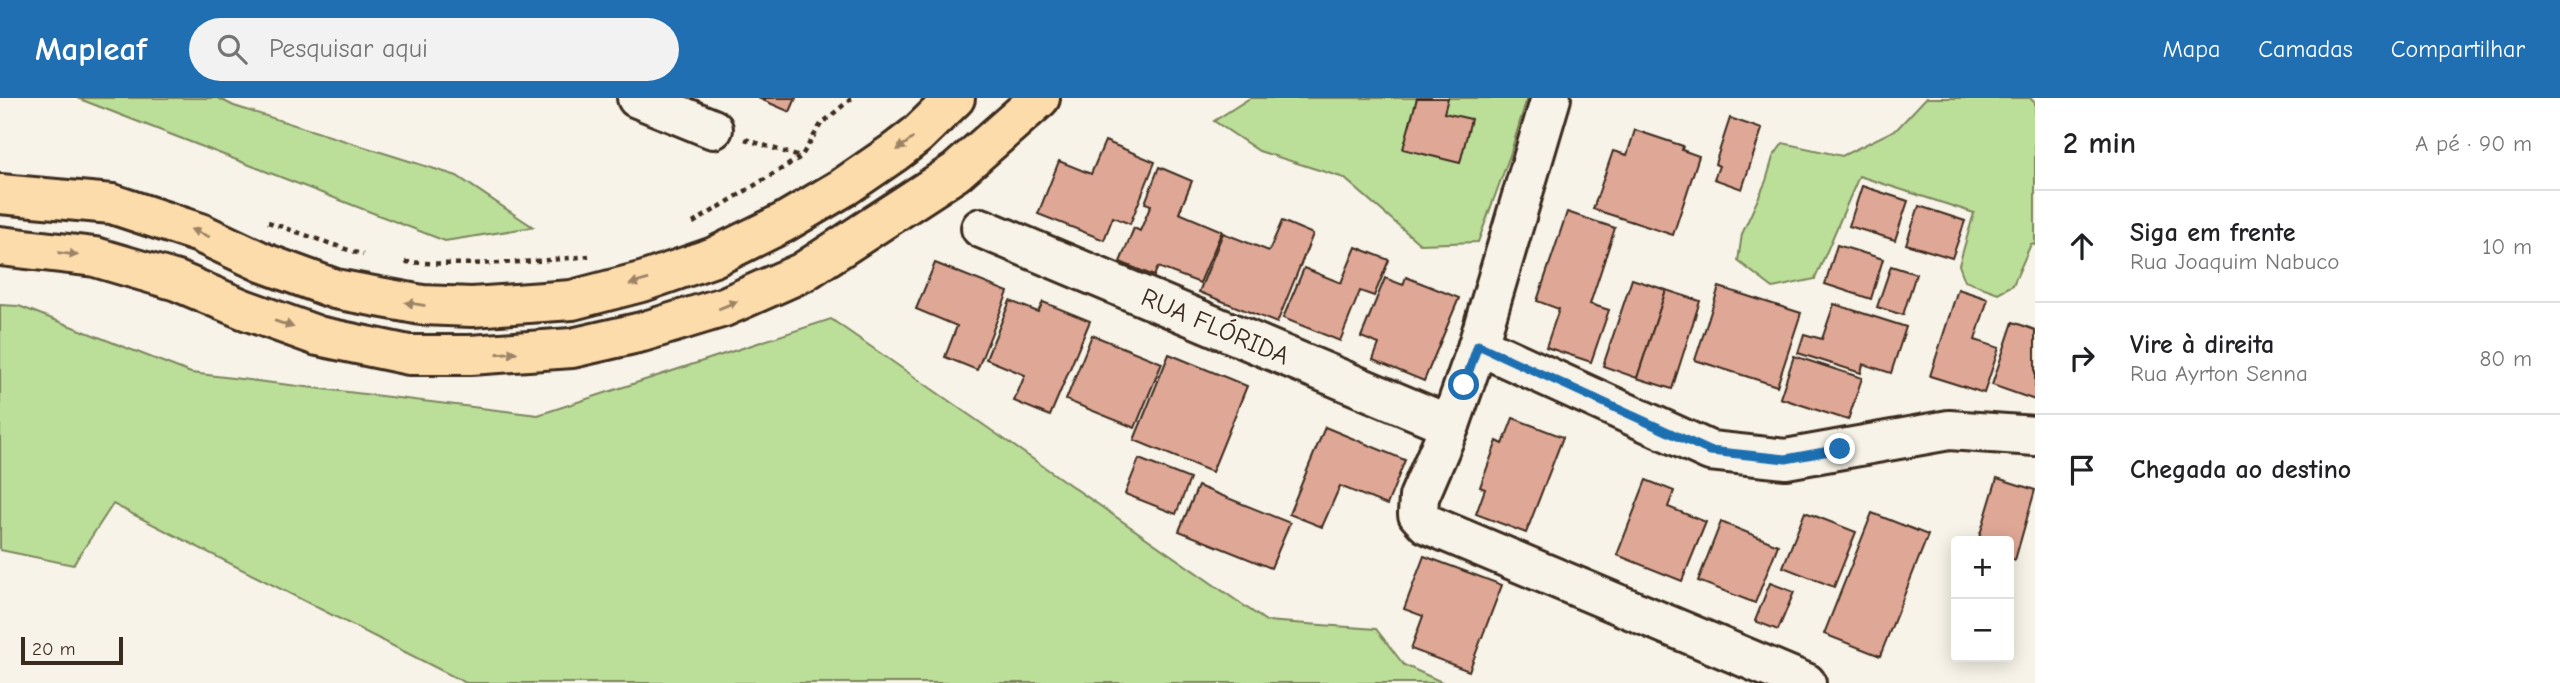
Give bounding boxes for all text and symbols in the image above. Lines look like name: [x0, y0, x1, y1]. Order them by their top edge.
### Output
search box: [189, 18, 679, 81]
text: Mapleaf: [35, 30, 147, 68]
icon: search: [213, 30, 251, 68]
text: Pesquisar aqui: [269, 34, 428, 64]
text: Mapa: [2163, 35, 2220, 63]
text: Camadas: [2258, 35, 2353, 63]
text: Compartilhar: [2391, 35, 2525, 63]
text: 2 min: [2063, 126, 2136, 161]
text: A pé · 90 m: [2415, 130, 2532, 157]
one-way arrow: [896, 137, 914, 151]
text: Siga em frente: [2130, 218, 2296, 248]
icon: ahead: [2063, 227, 2101, 265]
one-way arrow: [189, 228, 210, 239]
text: 10 m: [2482, 233, 2532, 260]
one-way arrow: [57, 248, 79, 259]
text: Rua Joaquim Nabuco: [2130, 248, 2339, 275]
one-way arrow: [628, 277, 650, 288]
street label: RUA FLÓRIDA: [1136, 281, 1294, 372]
one-way arrow: [404, 298, 426, 309]
one-way arrow: [718, 299, 739, 310]
one-way arrow: [273, 318, 294, 329]
text: Vire à direita: [2130, 330, 2274, 360]
icon: right: [2063, 339, 2101, 377]
text: 80 m: [2479, 345, 2532, 372]
one-way arrow: [496, 347, 518, 358]
text: Rua Ayrton Senna: [2130, 360, 2308, 387]
route start: [1448, 369, 1479, 400]
route end: [1824, 433, 1855, 464]
icon: arrive: [2063, 451, 2101, 489]
text: Chegada ao destino: [2130, 455, 2351, 485]
map controls: [1951, 536, 2014, 662]
button: +: [1951, 536, 2014, 599]
button: −: [1951, 599, 2014, 662]
scale bar: [21, 634, 122, 666]
text: 20 m: [32, 638, 76, 660]

